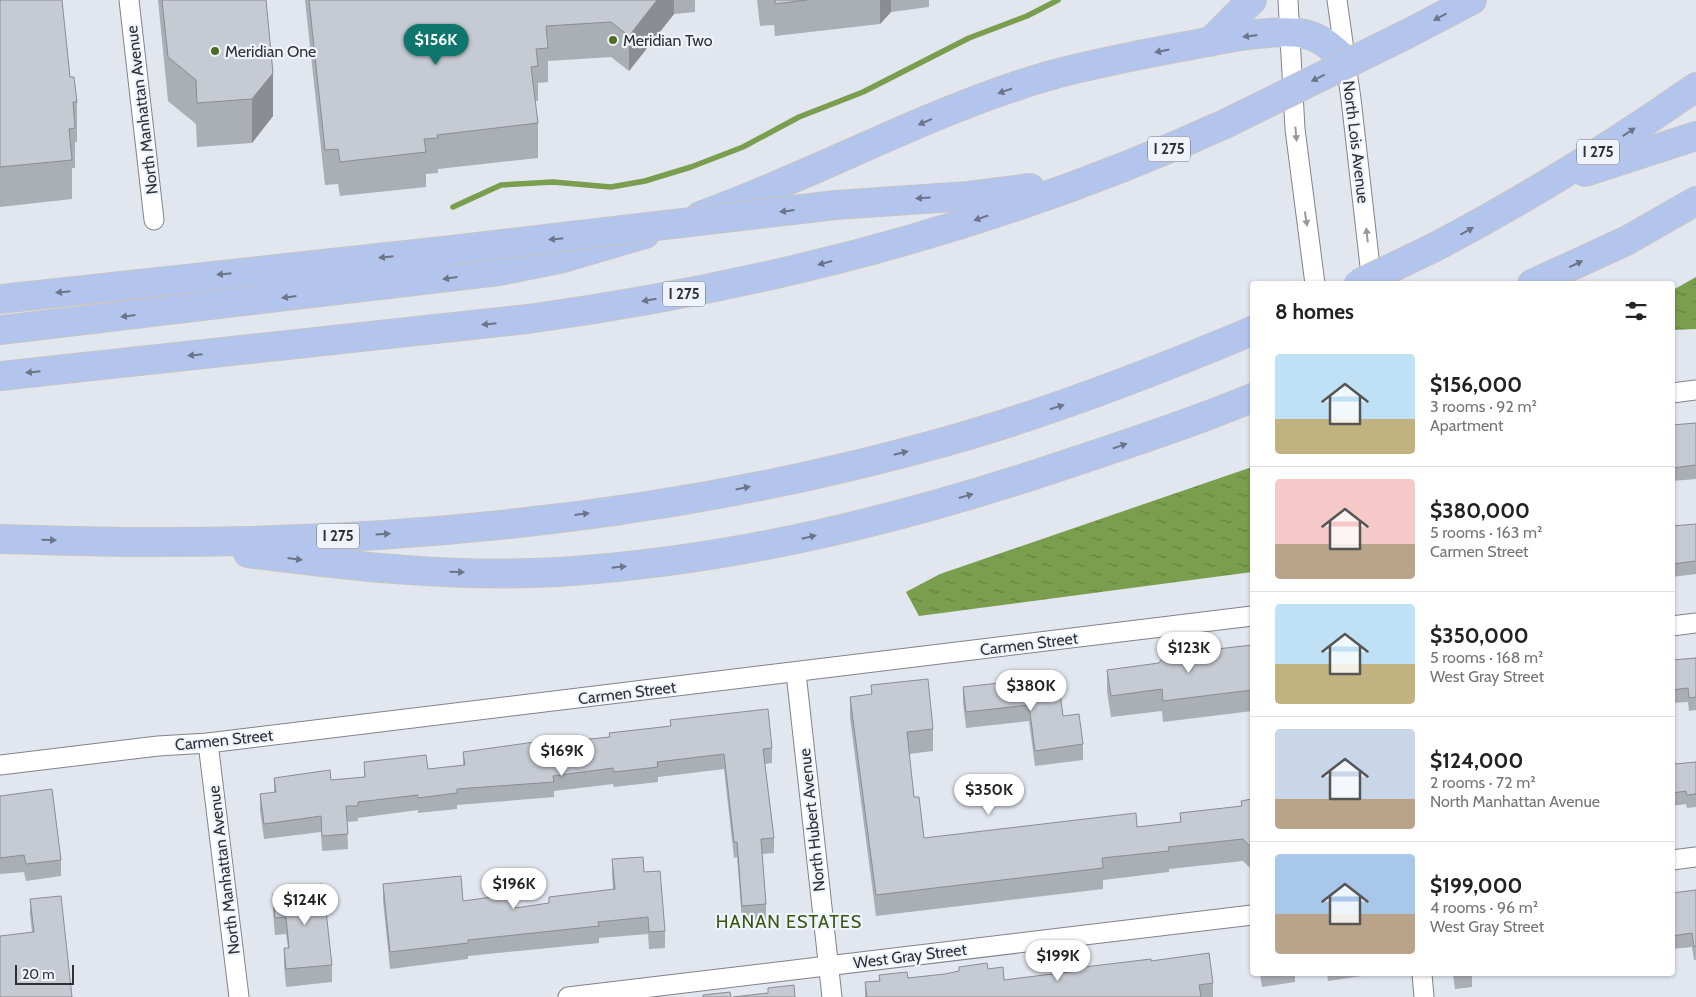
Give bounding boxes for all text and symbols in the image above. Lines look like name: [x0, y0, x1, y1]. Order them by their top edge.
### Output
one-way arrow: [1433, 13, 1448, 21]
pin: $156K: [401, 23, 471, 66]
street label: North Manhattan Avenue: [122, 24, 162, 196]
text: $156K: [415, 30, 457, 49]
place label: Meridian Two: [623, 31, 713, 50]
one-way arrow: [1242, 32, 1258, 40]
marker: Meridian Two: [607, 34, 619, 46]
place label: Meridian One: [225, 42, 316, 61]
marker: Meridian One: [209, 45, 221, 57]
one-way arrow: [1154, 47, 1170, 55]
one-way arrow: [1311, 74, 1325, 82]
street label: North Lois Avenue: [1339, 80, 1373, 204]
one-way arrow: [998, 88, 1013, 95]
one-way arrow: [918, 119, 932, 127]
one-way arrow: [1292, 126, 1300, 142]
one-way arrow: [1622, 127, 1635, 137]
road number: I 275: [1148, 136, 1190, 162]
road number: I 275: [1577, 140, 1619, 164]
one-way arrow: [915, 195, 931, 203]
one-way arrow: [779, 207, 795, 215]
one-way arrow: [1302, 211, 1310, 227]
one-way arrow: [974, 214, 989, 222]
one-way arrow: [1460, 226, 1473, 235]
one-way arrow: [1363, 227, 1371, 243]
one-way arrow: [548, 235, 564, 243]
one-way arrow: [378, 253, 394, 261]
one-way arrow: [818, 259, 833, 267]
one-way arrow: [1569, 259, 1583, 267]
one-way arrow: [216, 270, 232, 278]
one-way arrow: [442, 274, 458, 282]
road number: I 275: [663, 282, 705, 306]
one-way arrow: [55, 288, 71, 296]
one-way arrow: [281, 293, 297, 301]
one-way arrow: [641, 297, 657, 305]
icon: filters: [1622, 297, 1650, 325]
text: 8 homes: [1275, 299, 1354, 324]
one-way arrow: [119, 312, 135, 320]
one-way arrow: [480, 320, 496, 328]
one-way arrow: [186, 351, 202, 359]
one-way arrow: [25, 368, 41, 376]
text: $156,000: [1430, 372, 1522, 397]
icon: home: [1315, 374, 1375, 434]
text: 3 rooms · 92 m²: [1430, 397, 1537, 416]
one-way arrow: [1050, 402, 1065, 410]
text: Apartment: [1430, 416, 1503, 435]
one-way arrow: [1113, 442, 1128, 449]
one-way arrow: [894, 449, 909, 457]
one-way arrow: [735, 484, 751, 492]
one-way arrow: [958, 491, 973, 499]
text: $380,000: [1430, 498, 1530, 523]
icon: home: [1315, 499, 1375, 559]
one-way arrow: [575, 510, 591, 518]
text: 5 rooms · 163 m²: [1430, 523, 1542, 542]
road number: I 275: [317, 524, 359, 548]
one-way arrow: [375, 529, 391, 537]
one-way arrow: [801, 533, 816, 541]
one-way arrow: [41, 537, 57, 545]
text: Carmen Street: [1430, 542, 1528, 561]
one-way arrow: [287, 555, 303, 563]
one-way arrow: [611, 563, 627, 571]
one-way arrow: [449, 568, 465, 576]
text: $350,000: [1430, 623, 1529, 648]
icon: home: [1315, 624, 1375, 684]
street label: Carmen Street: [979, 628, 1080, 659]
pin: $123K: [1154, 632, 1224, 674]
text: $123K: [1168, 638, 1210, 657]
text: 5 rooms · 168 m²: [1430, 648, 1543, 667]
text: West Gray Street: [1430, 667, 1544, 686]
pin: $380K: [996, 670, 1066, 712]
text: $380K: [1007, 676, 1055, 695]
street label: Carmen Street: [577, 677, 678, 708]
street label: Carmen Street: [174, 725, 275, 755]
pin: $169K: [527, 734, 597, 777]
text: $169K: [540, 741, 584, 760]
street label: North Hubert Avenue: [795, 747, 829, 893]
text: $124,000: [1430, 748, 1523, 773]
icon: home: [1315, 749, 1375, 809]
text: 2 rooms · 72 m²: [1430, 773, 1535, 792]
pin: $350K: [954, 774, 1024, 816]
text: $350K: [965, 780, 1013, 799]
street label: North Manhattan Avenue: [204, 784, 244, 956]
text: North Manhattan Avenue: [1430, 792, 1600, 811]
pin: $196K: [479, 868, 549, 910]
text: $199,000: [1430, 873, 1522, 898]
text: $196K: [492, 874, 536, 893]
icon: home: [1315, 874, 1375, 934]
pin: $124K: [270, 884, 340, 926]
text: $124K: [283, 890, 327, 909]
text: 4 rooms · 96 m²: [1430, 898, 1538, 917]
district label: HANAN ESTATES: [716, 911, 862, 933]
text: West Gray Street: [1430, 917, 1544, 936]
street label: West Gray Street: [852, 940, 968, 972]
pin: $199K: [1023, 940, 1093, 982]
text: $199K: [1036, 946, 1080, 965]
scale bar: [15, 962, 74, 985]
text: 20 m: [22, 965, 55, 983]

